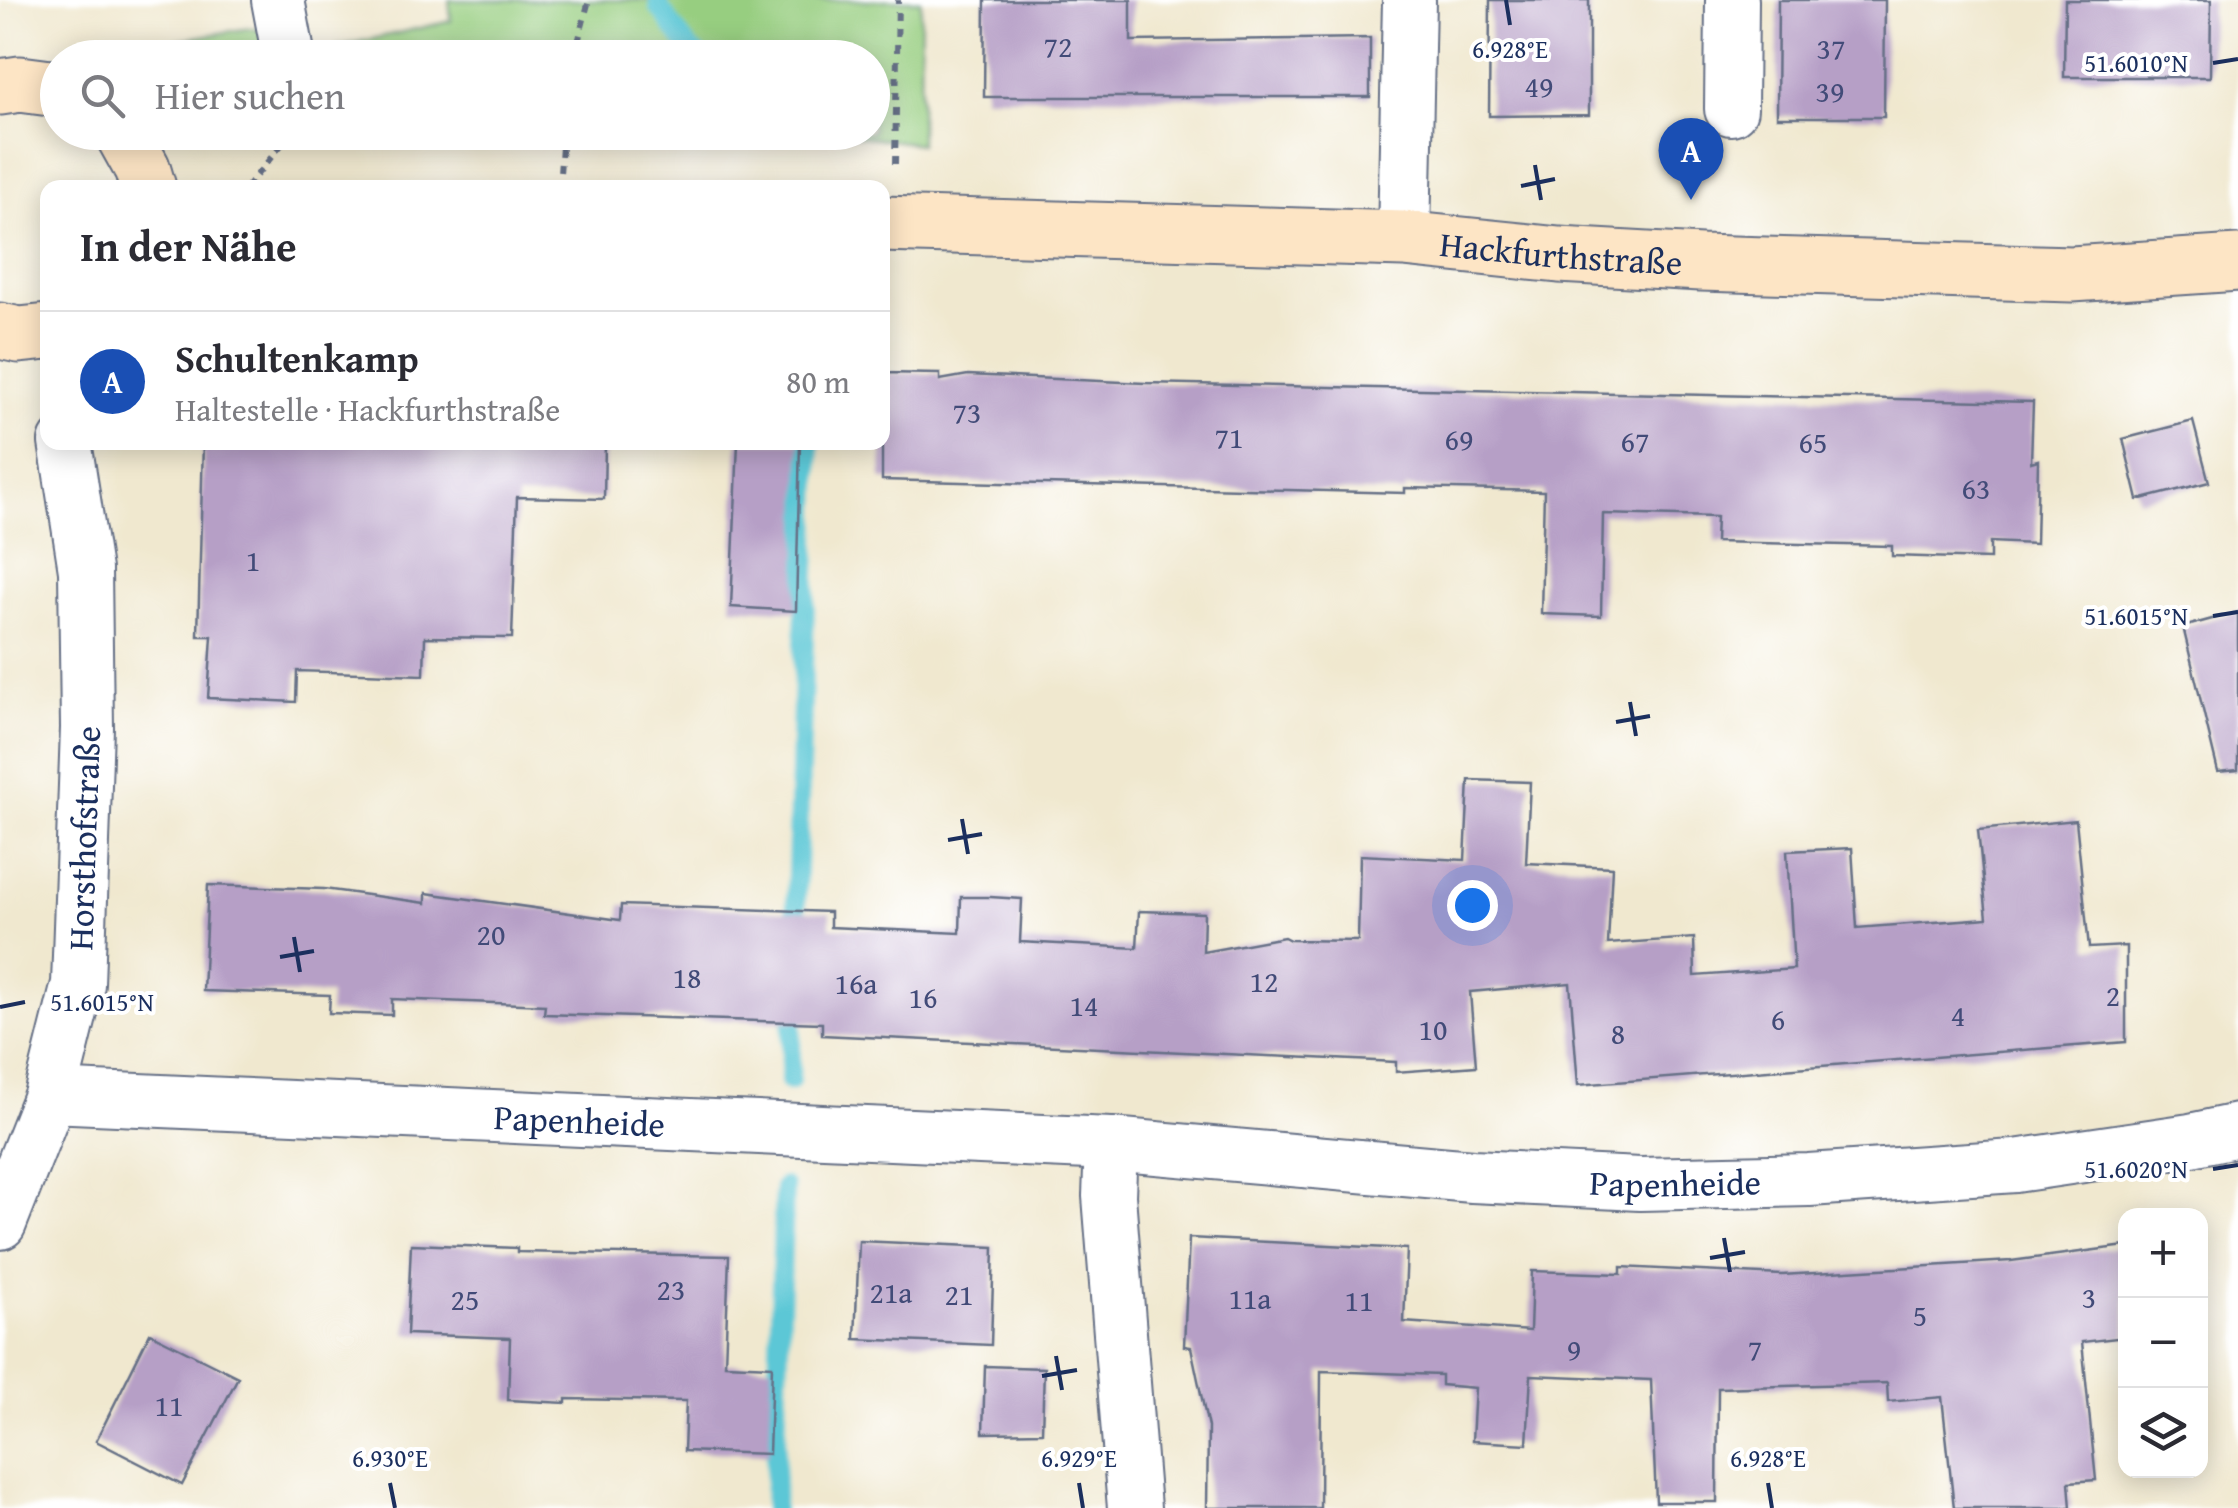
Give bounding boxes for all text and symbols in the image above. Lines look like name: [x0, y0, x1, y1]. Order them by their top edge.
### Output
house number: 72: [1044, 24, 1072, 68]
house number: 37: [1817, 26, 1845, 70]
text: 6.928°E: [1472, 31, 1548, 67]
search box: [40, 40, 890, 150]
text: 51.6010°N: [2084, 45, 2188, 81]
house number: 49: [1525, 64, 1553, 108]
text: Hier suchen: [155, 67, 345, 123]
icon: search: [75, 68, 130, 123]
house number: 39: [1816, 69, 1844, 113]
pin: A: [1658, 118, 1724, 200]
text: In der Nähe: [80, 215, 297, 276]
street label: Hackfurthstraße: [1437, 217, 1684, 287]
text: Schultenkamp: [175, 330, 419, 386]
text: A: [102, 358, 123, 405]
text: 80 m: [786, 358, 850, 405]
text: Haltestelle · Hackfurthstraße: [175, 386, 560, 433]
house number: 73: [953, 390, 981, 434]
house number: 71: [1215, 415, 1243, 459]
house number: 69: [1445, 417, 1473, 461]
house number: 67: [1621, 419, 1649, 463]
house number: 65: [1799, 420, 1827, 464]
house number: 63: [1962, 466, 1990, 510]
house number: 1: [246, 538, 260, 582]
text: 51.6015°N: [2084, 598, 2188, 634]
street label: Horsthofstraße: [54, 725, 113, 951]
your location: [1447, 880, 1498, 931]
house number: 20: [477, 912, 505, 956]
house number: 18: [673, 955, 701, 999]
house number: 12: [1250, 959, 1278, 1003]
house number: 16a: [834, 961, 878, 1005]
house number: 2: [2106, 973, 2120, 1017]
house number: 16: [909, 975, 937, 1019]
house number: 14: [1070, 983, 1098, 1027]
text: 51.6015°N: [50, 984, 154, 1020]
house number: 4: [1951, 993, 1965, 1037]
house number: 6: [1771, 997, 1785, 1041]
house number: 10: [1419, 1007, 1447, 1051]
house number: 8: [1611, 1011, 1625, 1055]
street label: Papenheide: [493, 1091, 666, 1149]
text: 51.6020°N: [2084, 1151, 2188, 1187]
street label: Papenheide: [1588, 1156, 1762, 1210]
map controls: [2118, 1208, 2208, 1478]
button: +: [2118, 1208, 2208, 1298]
house number: 23: [657, 1267, 685, 1311]
house number: 21a: [869, 1270, 913, 1314]
house number: 21: [945, 1272, 973, 1316]
house number: 3: [2082, 1275, 2096, 1319]
house number: 11a: [1228, 1276, 1272, 1320]
house number: 25: [451, 1277, 479, 1321]
house number: 11: [1345, 1278, 1373, 1322]
house number: 5: [1913, 1293, 1927, 1337]
button: −: [2118, 1298, 2208, 1388]
house number: 9: [1567, 1327, 1581, 1371]
house number: 7: [1748, 1327, 1762, 1371]
house number: 11: [155, 1383, 183, 1427]
button: layers: [2118, 1388, 2208, 1478]
text: 6.930°E: [352, 1440, 428, 1476]
text: 6.929°E: [1041, 1440, 1117, 1476]
text: 6.928°E: [1730, 1440, 1806, 1476]

